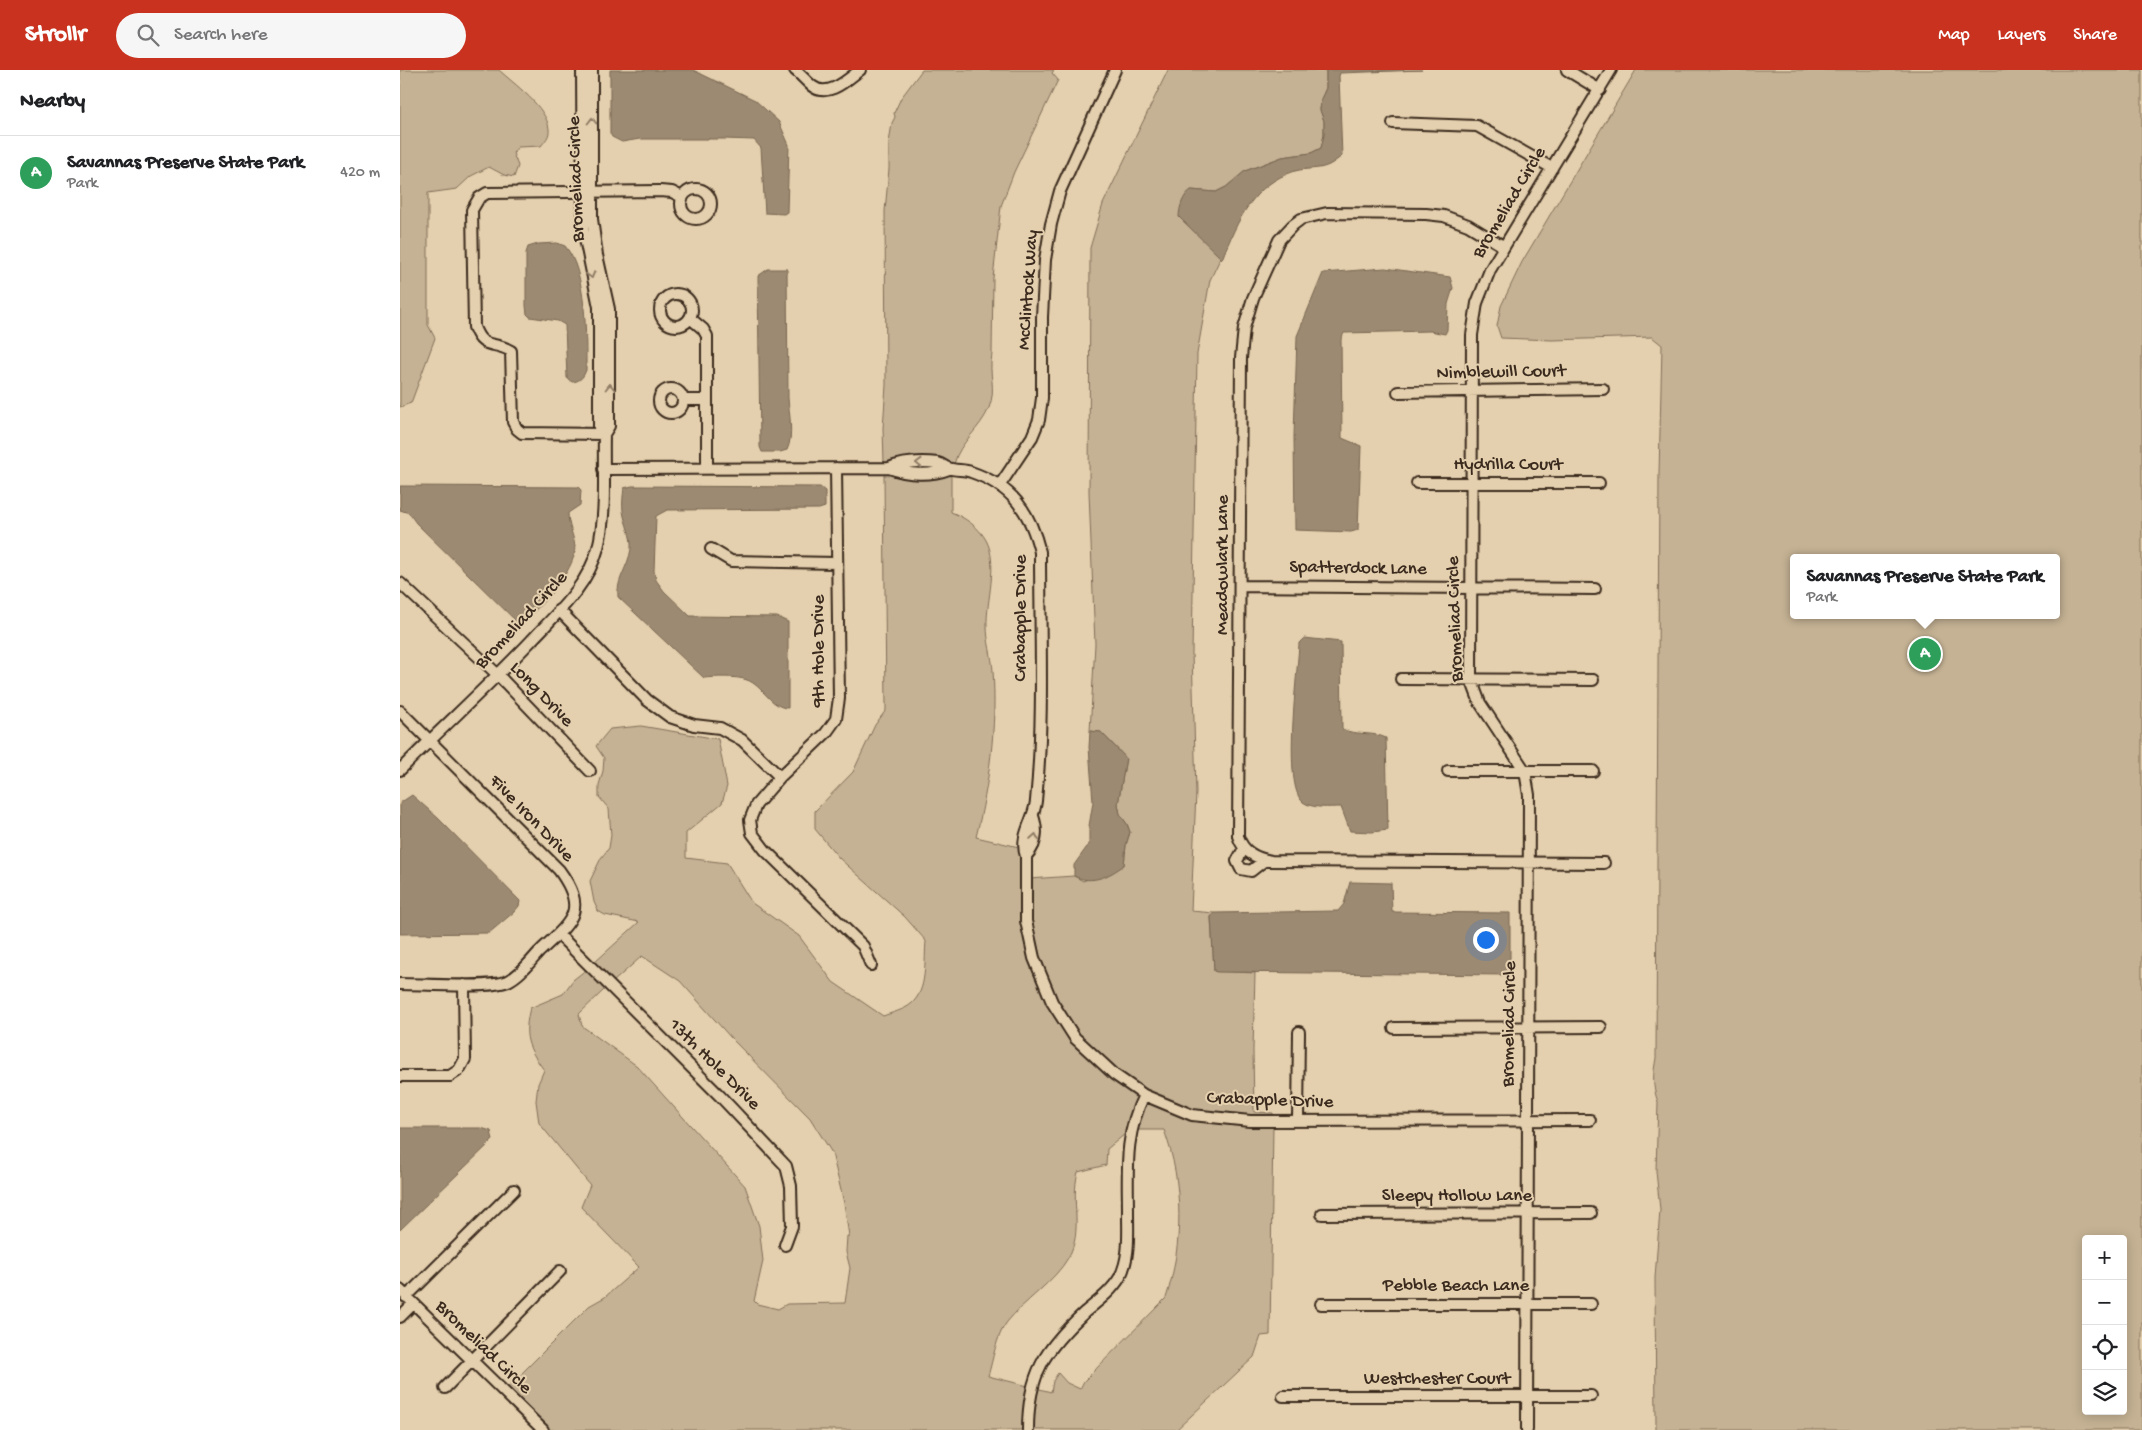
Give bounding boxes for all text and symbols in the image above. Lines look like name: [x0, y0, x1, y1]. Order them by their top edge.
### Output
search box: [116, 13, 466, 58]
text: Strollr: [25, 21, 86, 50]
icon: search: [134, 21, 162, 49]
text: Search here: [174, 24, 268, 47]
text: Map: [1938, 25, 1970, 46]
text: Layers: [1998, 25, 2045, 46]
text: Share: [2073, 25, 2117, 46]
text: Nearby: [20, 90, 85, 115]
street label: Bromeliad Circle: [563, 116, 591, 243]
one-way arrow: [587, 117, 597, 125]
street label: Bromeliad Circle: [1467, 143, 1552, 264]
text: Savannas Preserve State Park: [67, 152, 304, 175]
text: A: [31, 164, 41, 183]
text: 420 m: [340, 164, 380, 183]
text: Park: [67, 175, 98, 194]
street label: McClintock Way: [1013, 229, 1045, 351]
one-way arrow: [585, 271, 596, 280]
street label: Nimblewill Court: [1436, 360, 1568, 386]
one-way arrow: [605, 383, 615, 390]
street label: Hydrilla Court: [1453, 454, 1565, 477]
one-way arrow: [915, 458, 923, 468]
street label: Meadowlark Lane: [1212, 495, 1235, 635]
street label: Crabapple Drive: [1010, 554, 1033, 681]
popup: [1790, 554, 2060, 619]
street label: Spatterdock Lane: [1289, 556, 1427, 582]
street label: Bromeliad Circle: [1442, 556, 1470, 683]
text: Savannas Preserve State Park: [1806, 566, 2044, 589]
street label: Bromeliad Circle: [470, 567, 573, 676]
text: Park: [1806, 589, 1837, 608]
street label: 9th Hole Drive: [808, 595, 831, 708]
pin: A: [1909, 635, 1941, 673]
street label: Long Drive: [504, 657, 578, 733]
street label: Five Iron Drive: [483, 770, 579, 868]
one-way arrow: [1030, 833, 1040, 842]
your location: [1473, 927, 1499, 953]
street label: Bromeliad Circle: [1497, 961, 1523, 1088]
street label: 13th Hole Drive: [663, 1014, 765, 1116]
street label: Crabapple Drive: [1206, 1087, 1334, 1115]
street label: Sleepy Hollow Lane: [1382, 1185, 1532, 1208]
map controls: [2082, 1235, 2127, 1415]
button: +: [2082, 1235, 2127, 1280]
street label: Pebble Beach Lane: [1382, 1275, 1529, 1298]
button: −: [2082, 1280, 2127, 1325]
street label: Bromeliad Circle: [429, 1295, 536, 1400]
button: locate: [2082, 1325, 2127, 1370]
street label: Westchester Court: [1364, 1368, 1512, 1391]
button: layers: [2082, 1370, 2127, 1415]

